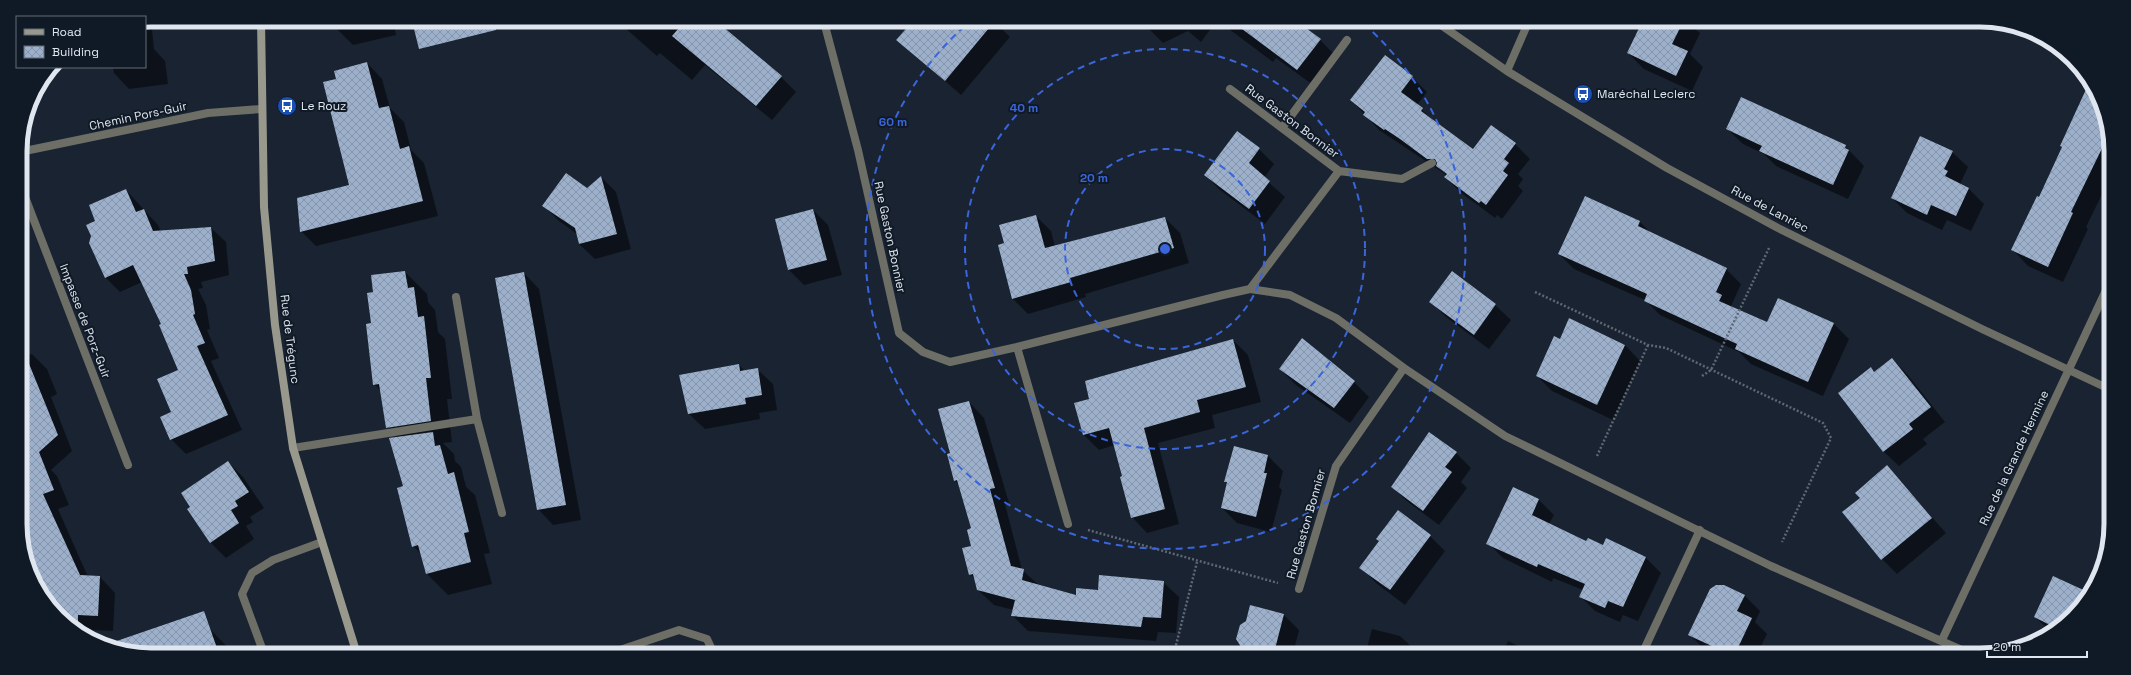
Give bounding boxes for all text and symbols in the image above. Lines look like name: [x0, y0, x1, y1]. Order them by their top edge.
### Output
legend: [16, 16, 146, 68]
text: Road: [52, 24, 81, 40]
text: Building: [52, 44, 99, 60]
street label: Rue Gaston Bonnier: [1242, 80, 1343, 162]
bus stop icon: Maréchal Leclerc: [1572, 83, 1594, 105]
place label: Maréchal Leclerc: [1597, 86, 1695, 102]
bus stop icon: Le Rouz: [276, 95, 298, 117]
street label: Chemin Pors-Guir: [88, 98, 189, 134]
place label: Le Rouz: [301, 98, 346, 114]
text: 40 m: [1010, 100, 1038, 116]
text: 60 m: [879, 114, 907, 130]
text: 20 m: [1080, 170, 1108, 186]
street label: Rue Gaston Bonnier: [870, 180, 910, 295]
street label: Rue de Lanriec: [1728, 182, 1812, 236]
centre of rings: [1158, 242, 1172, 256]
street label: Impasse de Porz-Guir: [56, 261, 114, 381]
street label: Rue de Trégunc: [277, 293, 303, 385]
street label: Rue de la Grande Hermine: [1976, 388, 2052, 528]
street label: Rue Gaston Bonnier: [1283, 467, 1330, 581]
scale bar: [1987, 633, 2087, 659]
text: 20 m: [1993, 639, 2021, 655]

